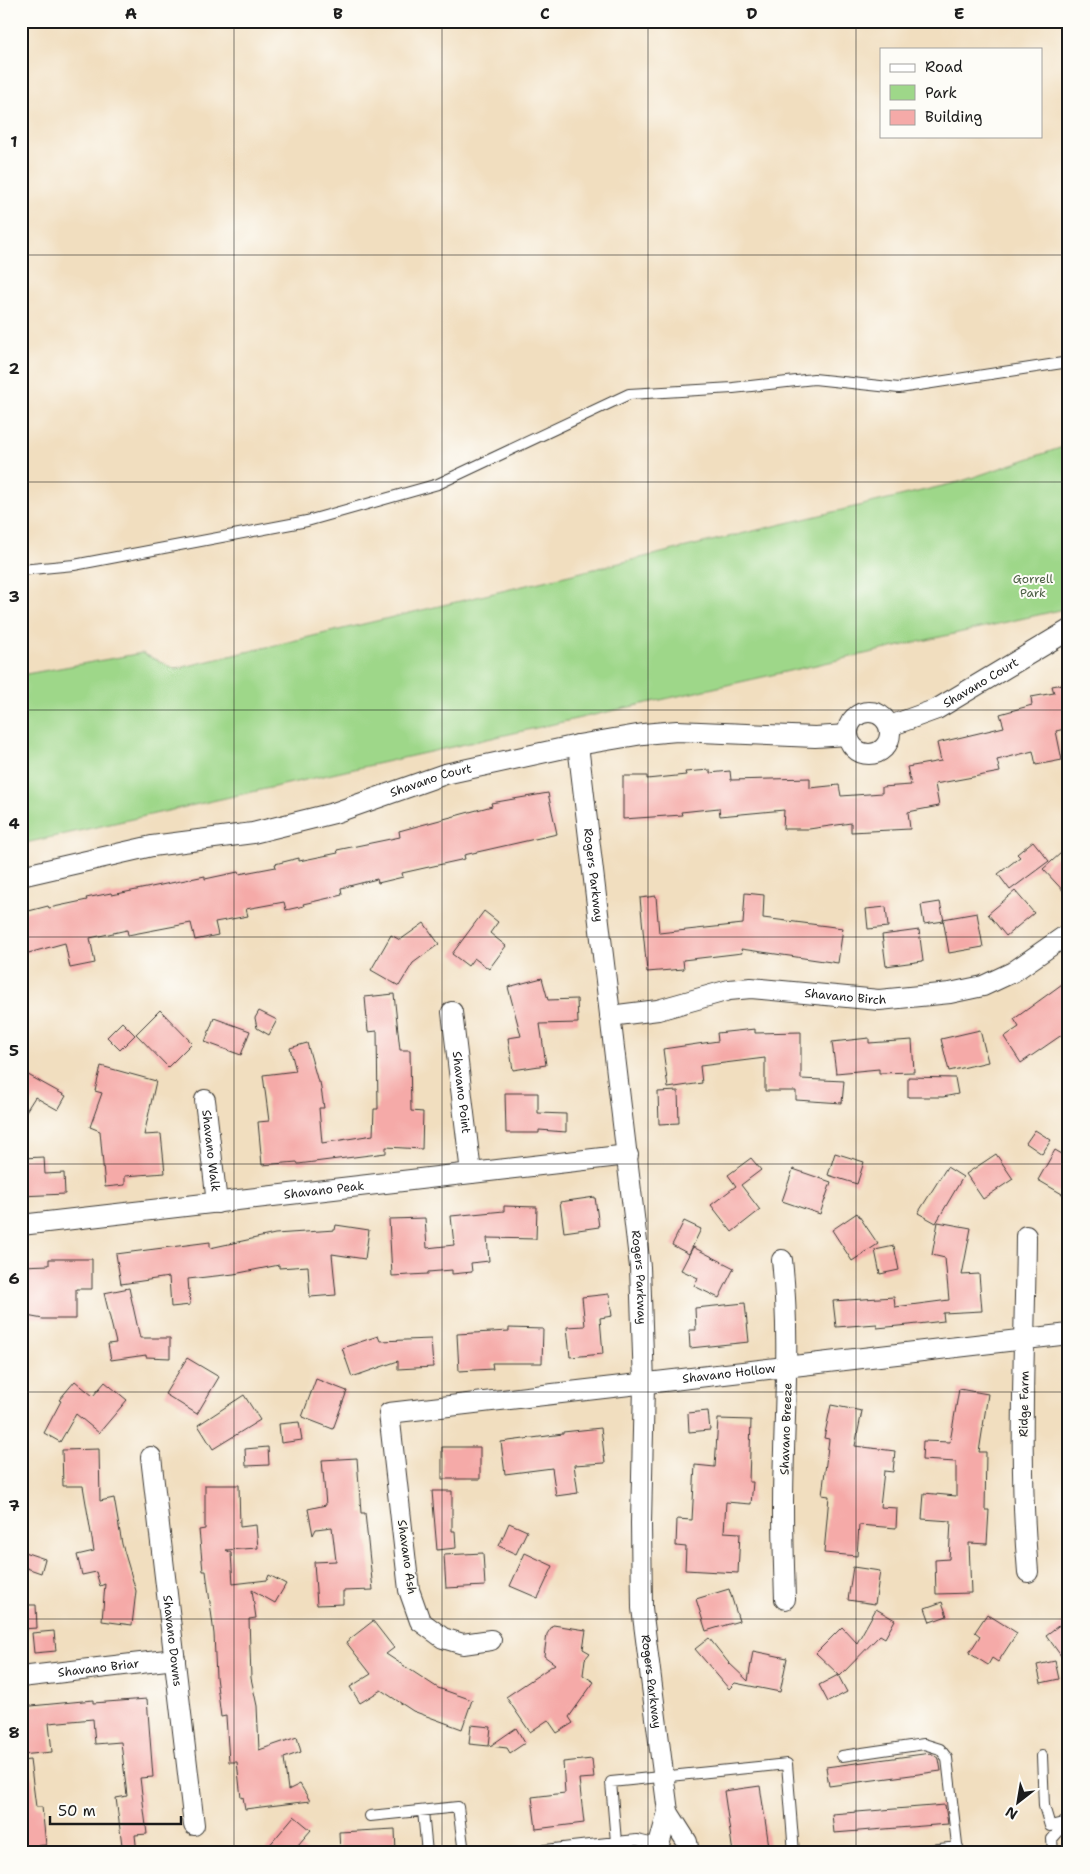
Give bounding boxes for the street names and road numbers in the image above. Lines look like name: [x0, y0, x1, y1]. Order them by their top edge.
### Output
street label: Shavano Court: [940, 654, 1021, 712]
street label: Shavano Court: [388, 760, 473, 801]
street label: Rogers Parkway: [580, 827, 607, 923]
street label: Shavano Birch: [804, 985, 887, 1008]
street label: Shavano Point: [449, 1050, 474, 1135]
street label: Shavano Walk: [198, 1109, 224, 1193]
street label: Shavano Peak: [283, 1177, 365, 1203]
street label: Rogers Parkway: [628, 1229, 650, 1325]
street label: Shavano Hollow: [681, 1360, 777, 1387]
street label: Ridge Farm: [1015, 1371, 1033, 1437]
street label: Shavano Breeze: [776, 1382, 796, 1475]
street label: Shavano Ash: [394, 1519, 420, 1595]
street label: Shavano Downs: [159, 1594, 186, 1687]
street label: Rogers Parkway: [637, 1634, 665, 1730]
street label: Shavano Briar: [57, 1655, 140, 1681]

